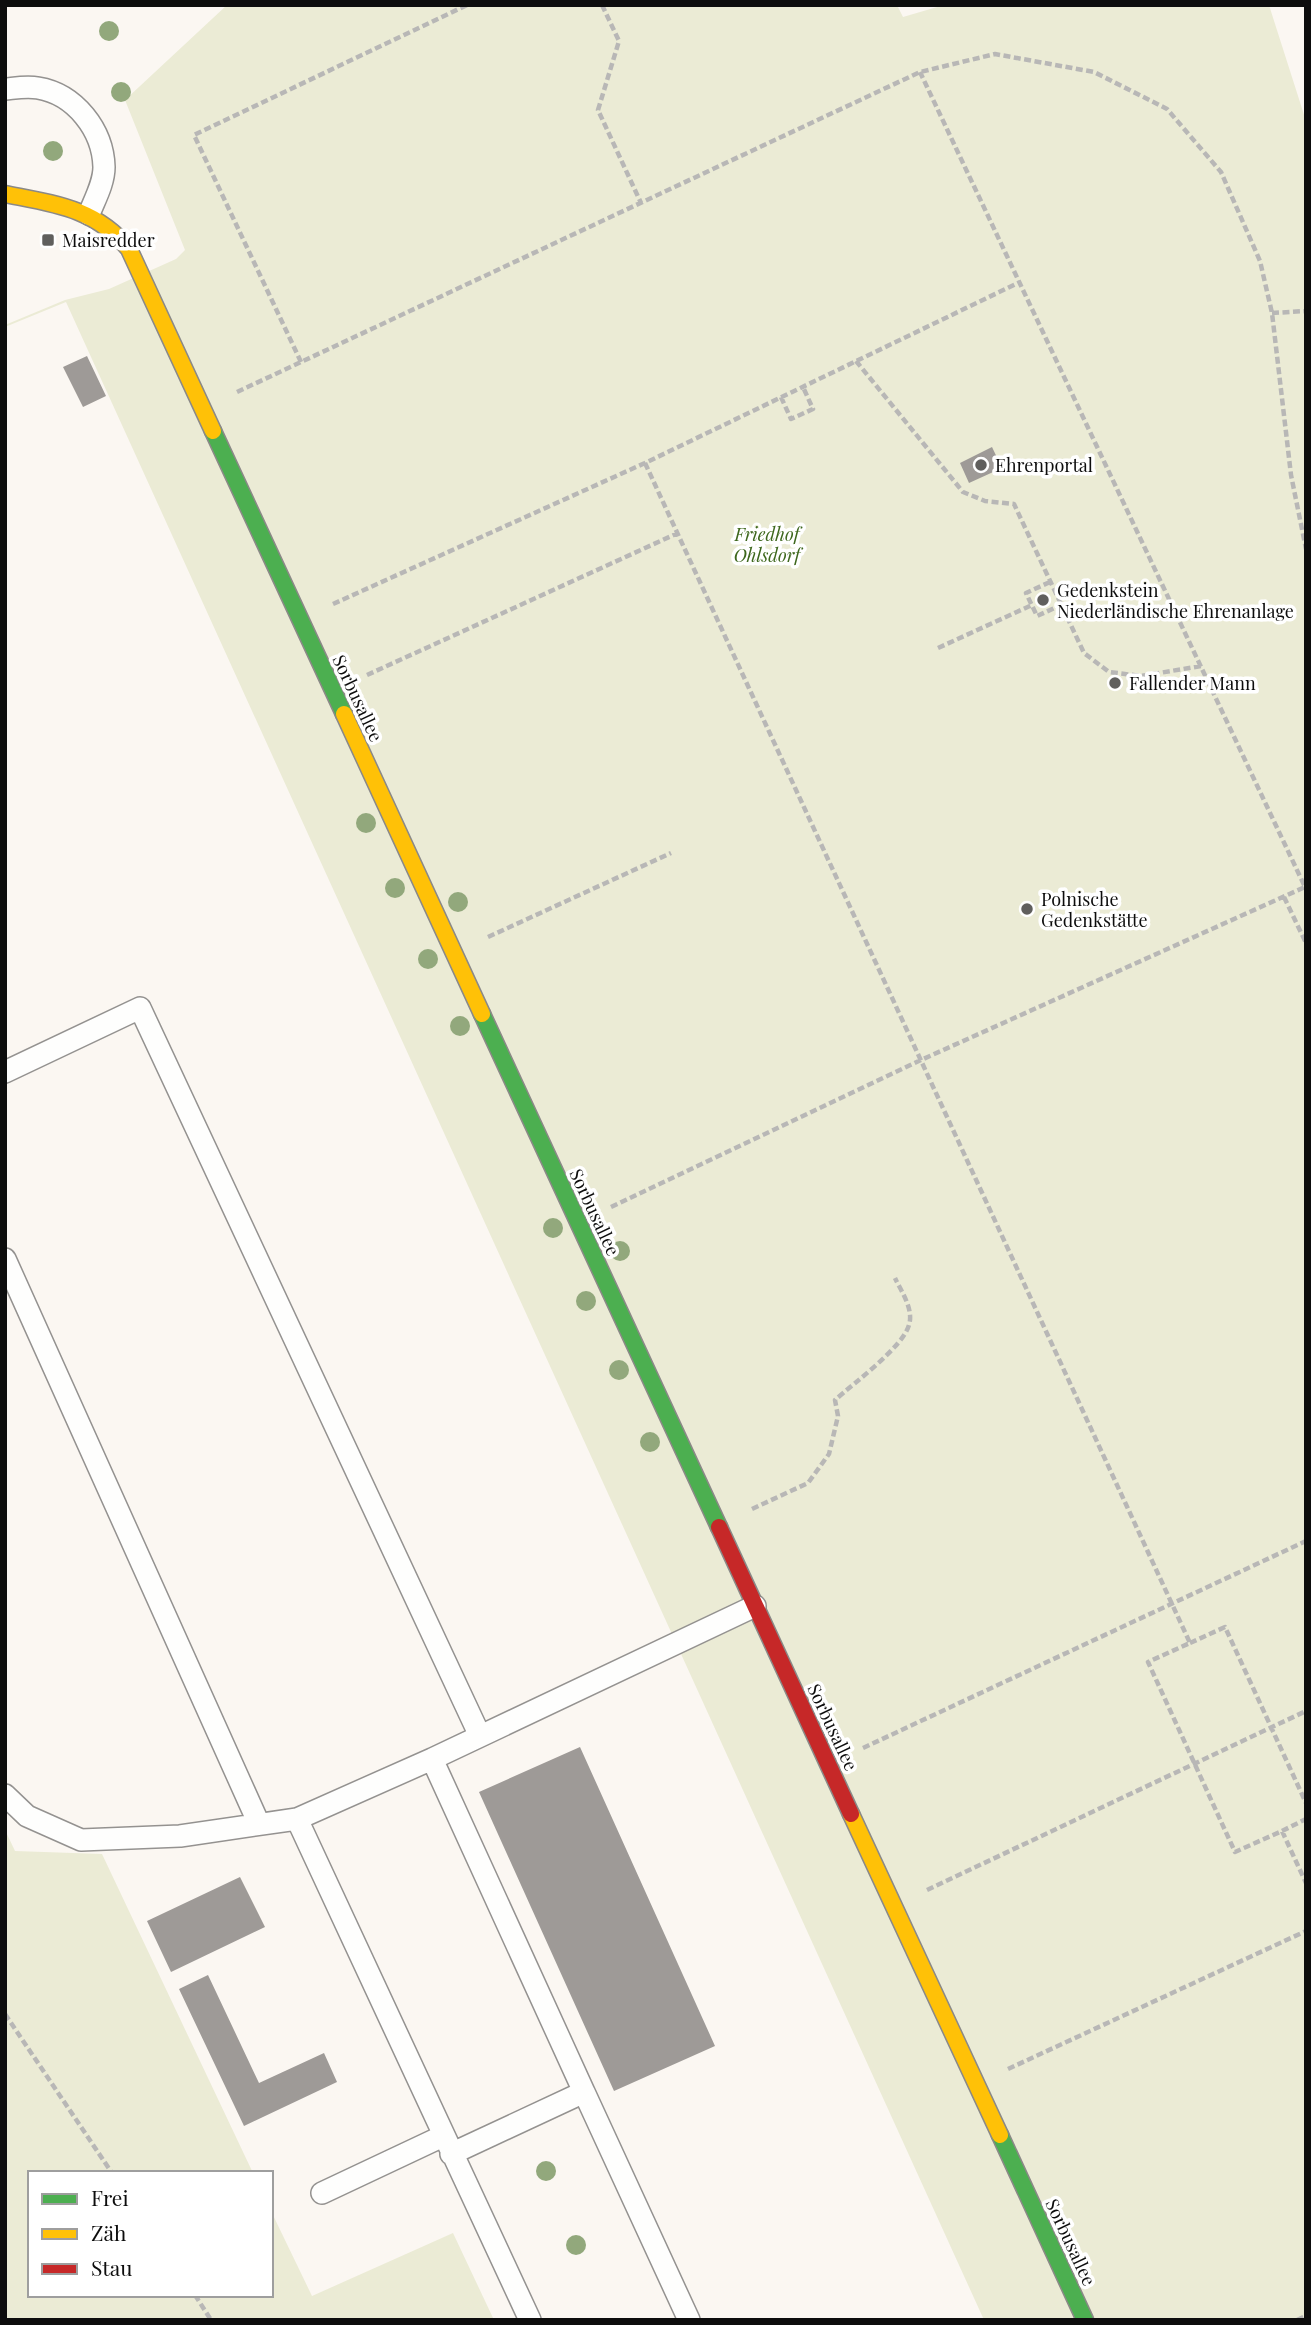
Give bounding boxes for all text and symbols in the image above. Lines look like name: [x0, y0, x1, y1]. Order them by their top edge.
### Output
place label: Maisredder: [62, 228, 155, 252]
marker: Maisredder: [40, 232, 56, 248]
place label: Ehrenportal: [995, 453, 1093, 477]
marker: Ehrenportal: [973, 457, 989, 473]
park label: Friedhof Ohlsdorf: [734, 522, 804, 567]
place label: Gedenkstein Niederländische Ehrenanlage: [1057, 578, 1294, 623]
marker: Gedenkstein Niederländische Ehrenanlage: [1035, 592, 1051, 608]
street label: Sorbusallee: [327, 651, 389, 745]
place label: Fallender Mann: [1129, 671, 1256, 695]
marker: Fallender Mann: [1107, 675, 1123, 691]
place label: Polnische Gedenkstätte: [1041, 887, 1148, 932]
marker: Polnische Gedenkstätte: [1019, 901, 1035, 917]
street label: Sorbusallee: [564, 1165, 626, 1259]
street label: Sorbusallee: [802, 1680, 864, 1774]
legend: [28, 2171, 273, 2297]
text: Frei: [91, 2183, 129, 2211]
street label: Sorbusallee: [1040, 2195, 1102, 2289]
text: Zäh: [91, 2218, 127, 2246]
text: Stau: [91, 2253, 132, 2281]

